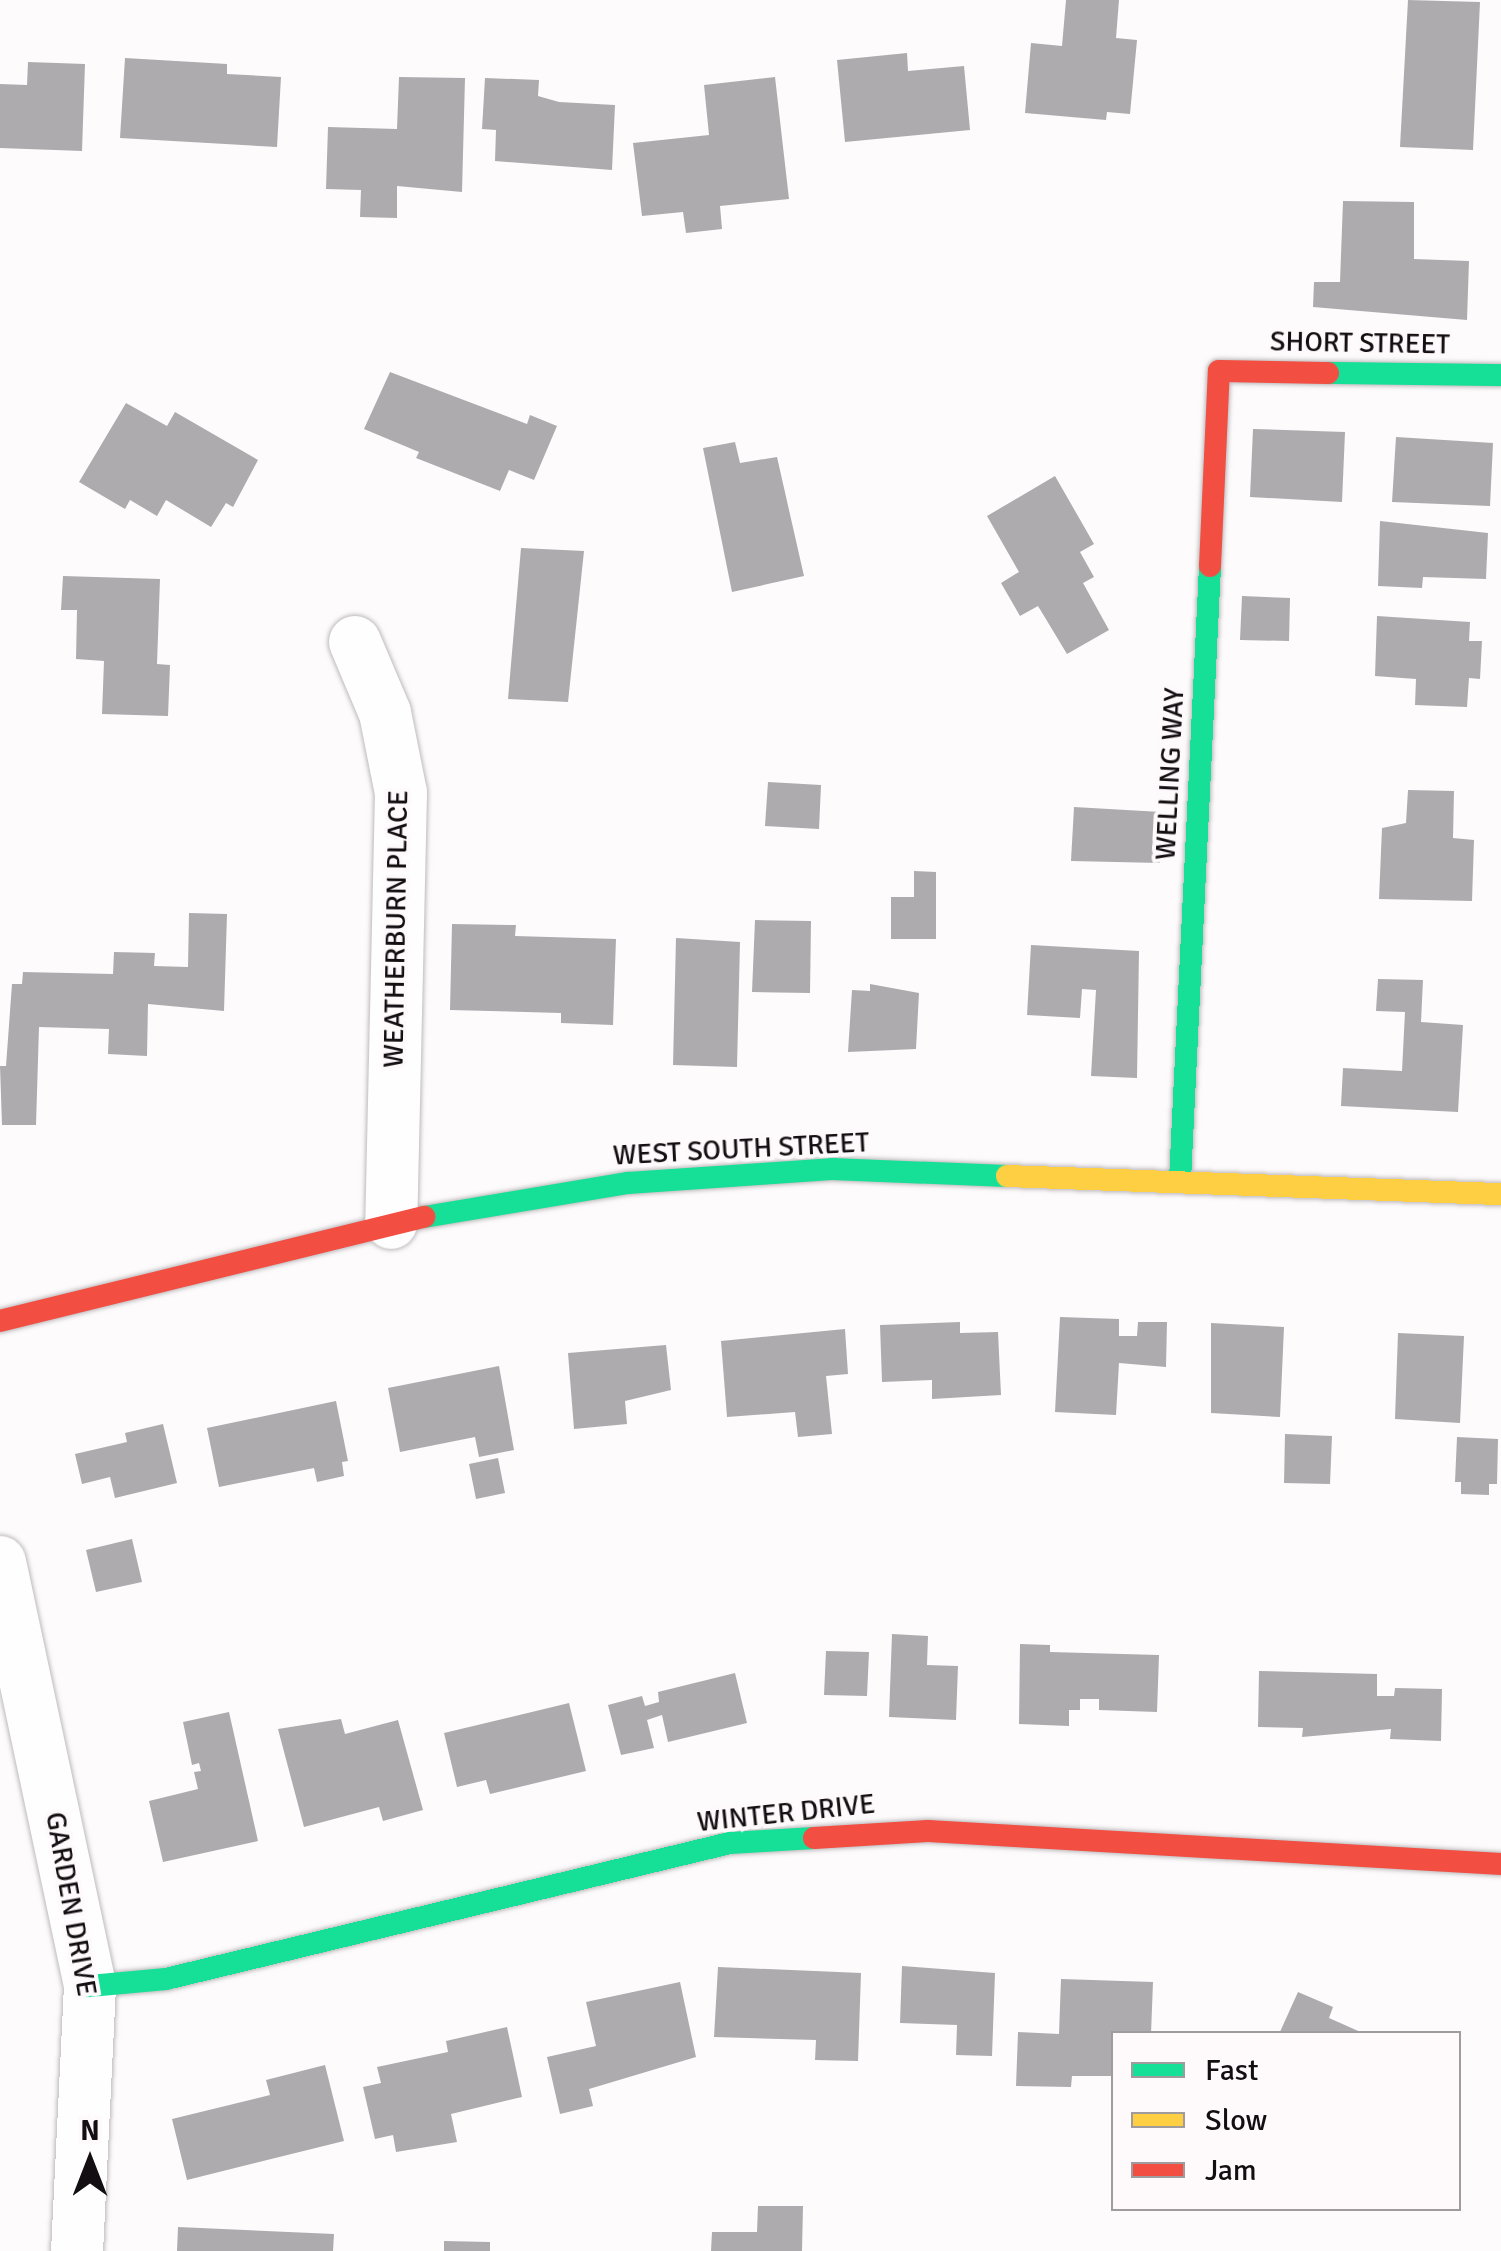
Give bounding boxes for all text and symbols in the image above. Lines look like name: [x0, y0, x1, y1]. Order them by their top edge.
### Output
street label: SHORT STREET: [1270, 325, 1450, 361]
street label: WELLING WAY: [1149, 687, 1191, 861]
street label: WEATHERBURN PLACE: [377, 790, 415, 1068]
street label: WEST SOUTH STREET: [612, 1126, 870, 1172]
street label: WINTER DRIVE: [695, 1787, 877, 1839]
street label: GARDEN DRIVE: [38, 1809, 104, 1999]
legend: [1111, 2031, 1461, 2211]
text: Fast: [1205, 2052, 1258, 2089]
text: Slow: [1205, 2102, 1267, 2139]
north arrow: [40, 2111, 140, 2211]
text: N: [80, 2114, 100, 2148]
text: Jam: [1205, 2152, 1257, 2189]

